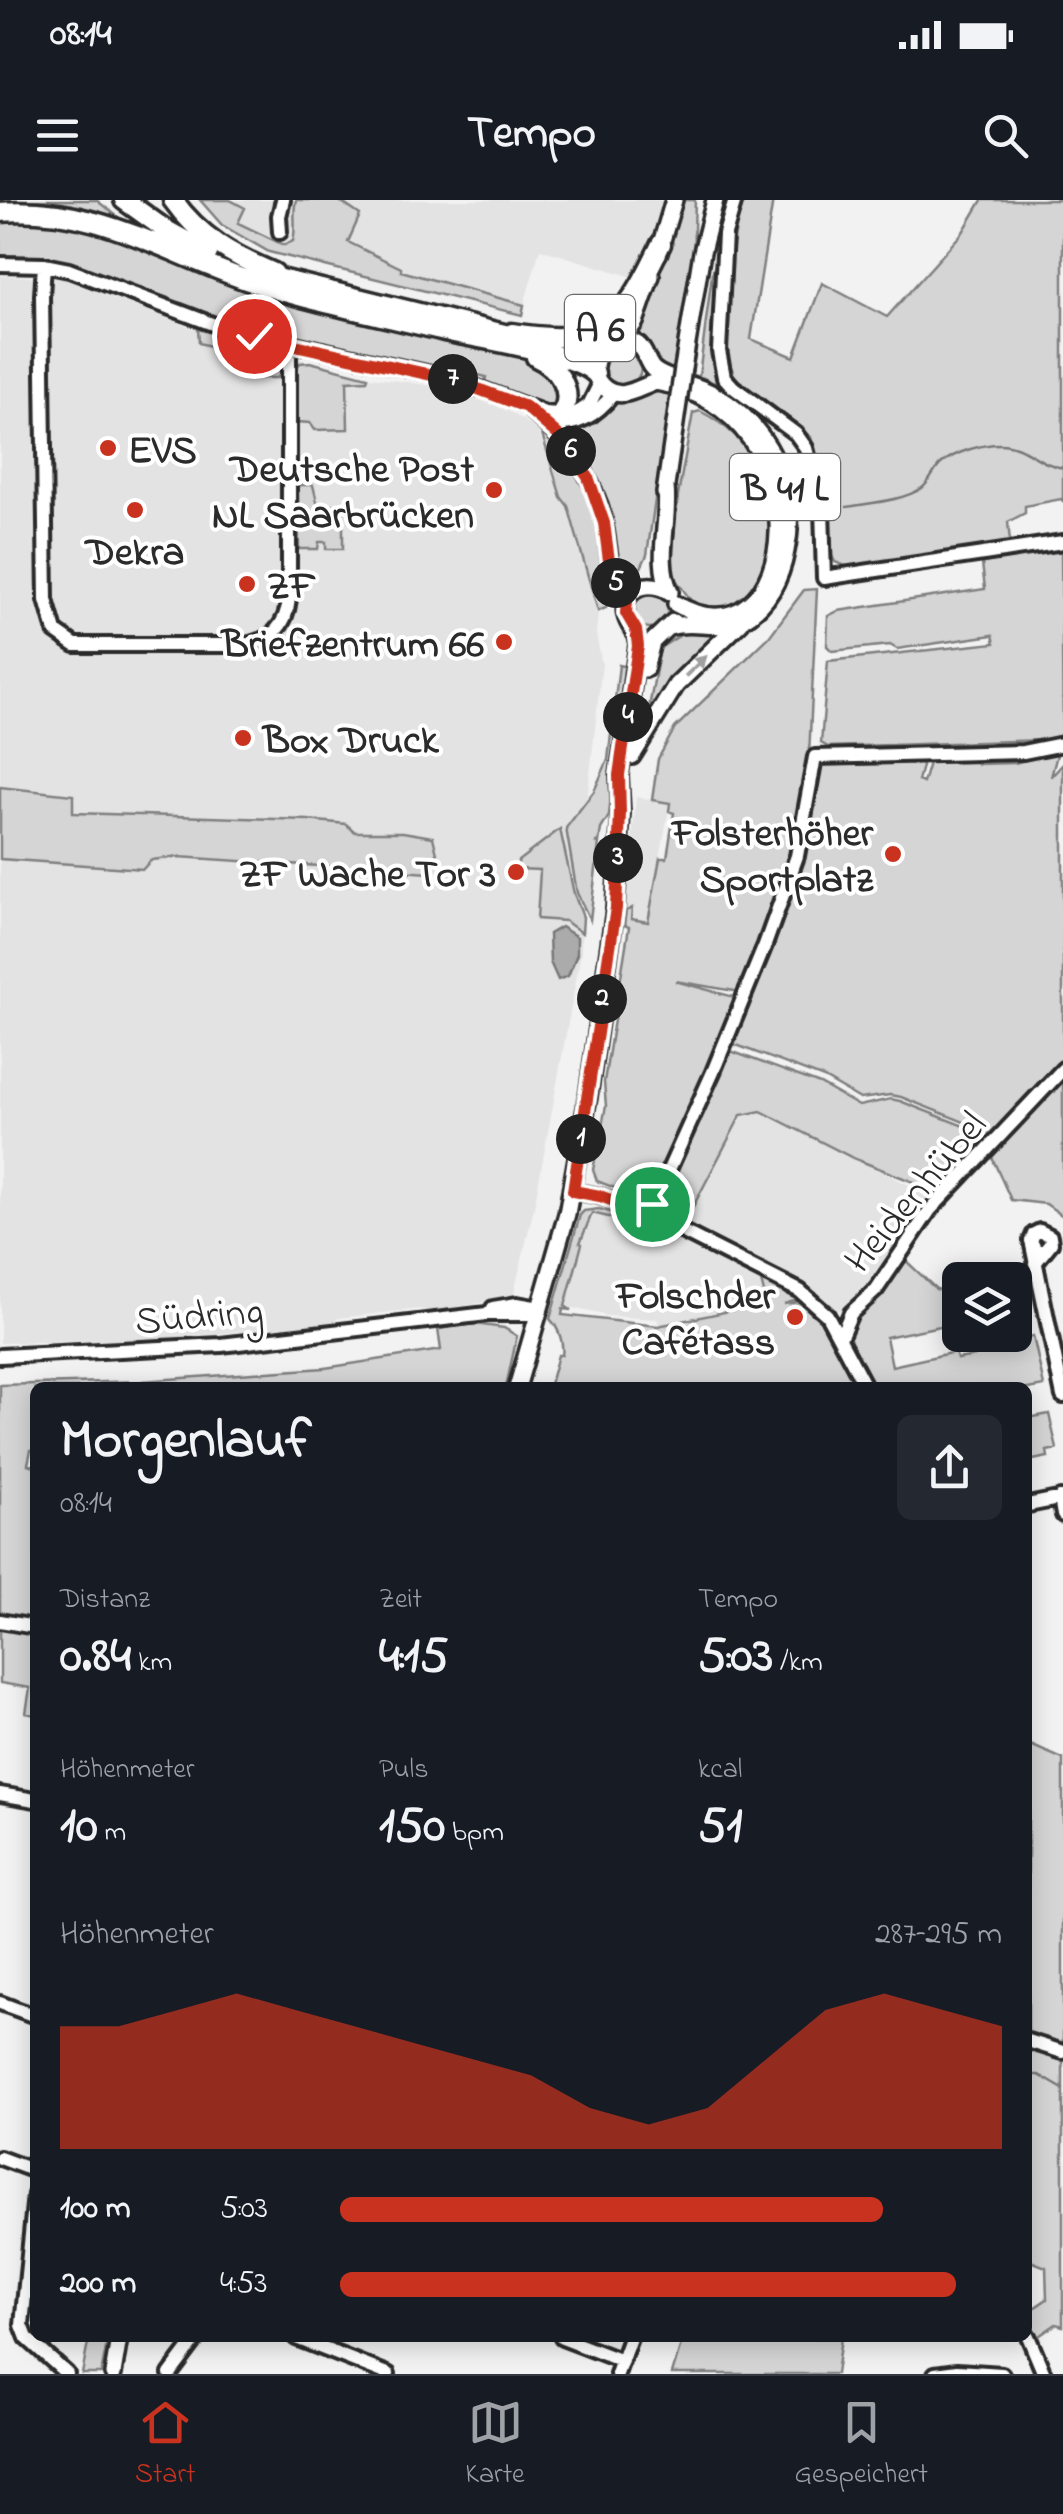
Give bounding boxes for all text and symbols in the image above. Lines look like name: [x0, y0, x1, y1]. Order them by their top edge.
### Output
text: 08:14: [50, 7, 112, 63]
text: Tempo: [467, 102, 596, 168]
icon: menu: [30, 108, 85, 163]
icon: search: [978, 108, 1033, 163]
pin: [212, 294, 297, 379]
road number: A 6: [565, 295, 635, 361]
icon: check: [227, 309, 282, 364]
pin: 7: [428, 354, 478, 404]
text: 7: [447, 358, 459, 399]
place label: EVS: [128, 423, 197, 482]
pin: 6: [546, 426, 596, 476]
text: 6: [565, 430, 577, 471]
marker: EVS: [97, 437, 119, 459]
place label: Deutsche Post NL Saarbrücken: [212, 442, 475, 547]
road number: B 41 L: [730, 454, 840, 520]
marker: Deutsche Post NL Saarbrücken: [483, 479, 505, 501]
marker: Dekra: [124, 499, 146, 521]
place label: Dekra: [84, 525, 184, 584]
pin: 5: [591, 558, 641, 608]
place label: ZF: [267, 559, 316, 618]
text: 5: [608, 562, 624, 603]
marker: ZF: [236, 573, 258, 595]
place label: Briefzentrum 66: [220, 617, 484, 676]
marker: Briefzentrum 66: [493, 631, 515, 653]
one-way arrow: [683, 655, 707, 678]
pin: 4: [603, 692, 653, 742]
text: 4: [622, 696, 634, 737]
place label: Box Druck: [261, 713, 440, 772]
marker: Box Druck: [232, 727, 254, 749]
place label: Folsterhöher Sportplatz: [670, 806, 875, 911]
pin: 3: [593, 833, 643, 883]
text: 3: [612, 837, 624, 878]
marker: Folsterhöher Sportplatz: [882, 843, 904, 865]
place label: ZF Wache Tor 3: [239, 847, 496, 906]
marker: ZF Wache Tor 3: [505, 861, 527, 883]
pin: 2: [577, 974, 627, 1024]
text: 2: [595, 978, 609, 1019]
street label: Heidenhübel: [832, 1100, 1003, 1288]
pin: 1: [556, 1114, 606, 1164]
text: 1: [577, 1118, 585, 1159]
pin: [610, 1162, 695, 1247]
icon: arrive: [625, 1177, 680, 1232]
map controls: [942, 1262, 1032, 1352]
button: layers: [942, 1262, 1032, 1352]
place label: Folschder Cafétass: [614, 1269, 777, 1374]
street label: Südring: [133, 1284, 266, 1353]
marker: Folschder Cafétass: [784, 1306, 806, 1328]
text: Morgenlauf: [60, 1403, 311, 1483]
button: share: [897, 1415, 1002, 1520]
text: 08:14: [60, 1481, 112, 1528]
text: Distanz: [60, 1580, 150, 1621]
text: Zeit: [379, 1580, 422, 1621]
text: Tempo: [698, 1580, 778, 1621]
text: 0.84: [60, 1621, 131, 1694]
text: 4:15: [379, 1621, 448, 1694]
text: 5:03: [698, 1621, 773, 1694]
text: km: [131, 1643, 172, 1684]
text: /km: [773, 1643, 823, 1684]
text: Höhenmeter: [60, 1750, 195, 1791]
text: Puls: [379, 1750, 428, 1791]
text: kcal: [698, 1750, 743, 1791]
text: 10: [60, 1791, 98, 1864]
text: 150: [379, 1791, 445, 1864]
text: 51: [698, 1791, 743, 1864]
text: m: [98, 1813, 126, 1854]
text: bpm: [445, 1813, 504, 1854]
text: Höhenmeter: [60, 1912, 214, 1959]
text: 287–295 m: [875, 1912, 1002, 1959]
text: 100 m: [60, 2186, 131, 2233]
text: 5:03: [220, 2186, 268, 2233]
text: 200 m: [60, 2261, 136, 2308]
text: 4:53: [220, 2261, 267, 2308]
tab: Start: [135, 2395, 196, 2496]
tab: Karte: [465, 2395, 525, 2496]
tab: Gespeichert: [795, 2395, 928, 2496]

